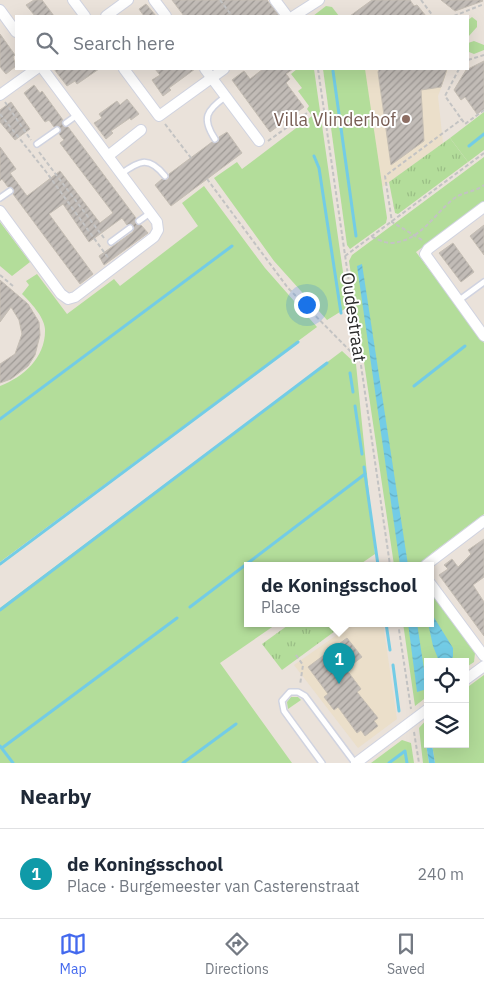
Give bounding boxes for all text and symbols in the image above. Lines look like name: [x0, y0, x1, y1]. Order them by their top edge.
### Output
search box: [15, 15, 469, 70]
icon: search: [33, 29, 61, 57]
text: Search here: [73, 31, 175, 55]
place label: Villa Vlinderhof: [273, 108, 396, 131]
marker: Villa Vlinderhof: [400, 113, 412, 125]
street label: Oudestraat: [336, 271, 372, 363]
your location: [294, 292, 320, 318]
popup: [244, 562, 434, 627]
text: de Koningsschool: [261, 573, 417, 597]
text: Place: [261, 597, 300, 617]
pin: 1: [323, 643, 355, 684]
map controls: [424, 658, 469, 748]
button: locate: [424, 658, 469, 703]
button: layers: [424, 703, 469, 748]
text: Nearby: [20, 782, 91, 810]
text: de Koningsschool: [67, 852, 223, 876]
text: 1: [31, 864, 41, 884]
text: 240 m: [417, 864, 464, 884]
text: Place · Burgemeester van Casterenstraat: [67, 876, 360, 896]
tab: Map: [59, 930, 87, 978]
tab: Directions: [205, 930, 269, 978]
tab: Saved: [387, 930, 425, 978]

